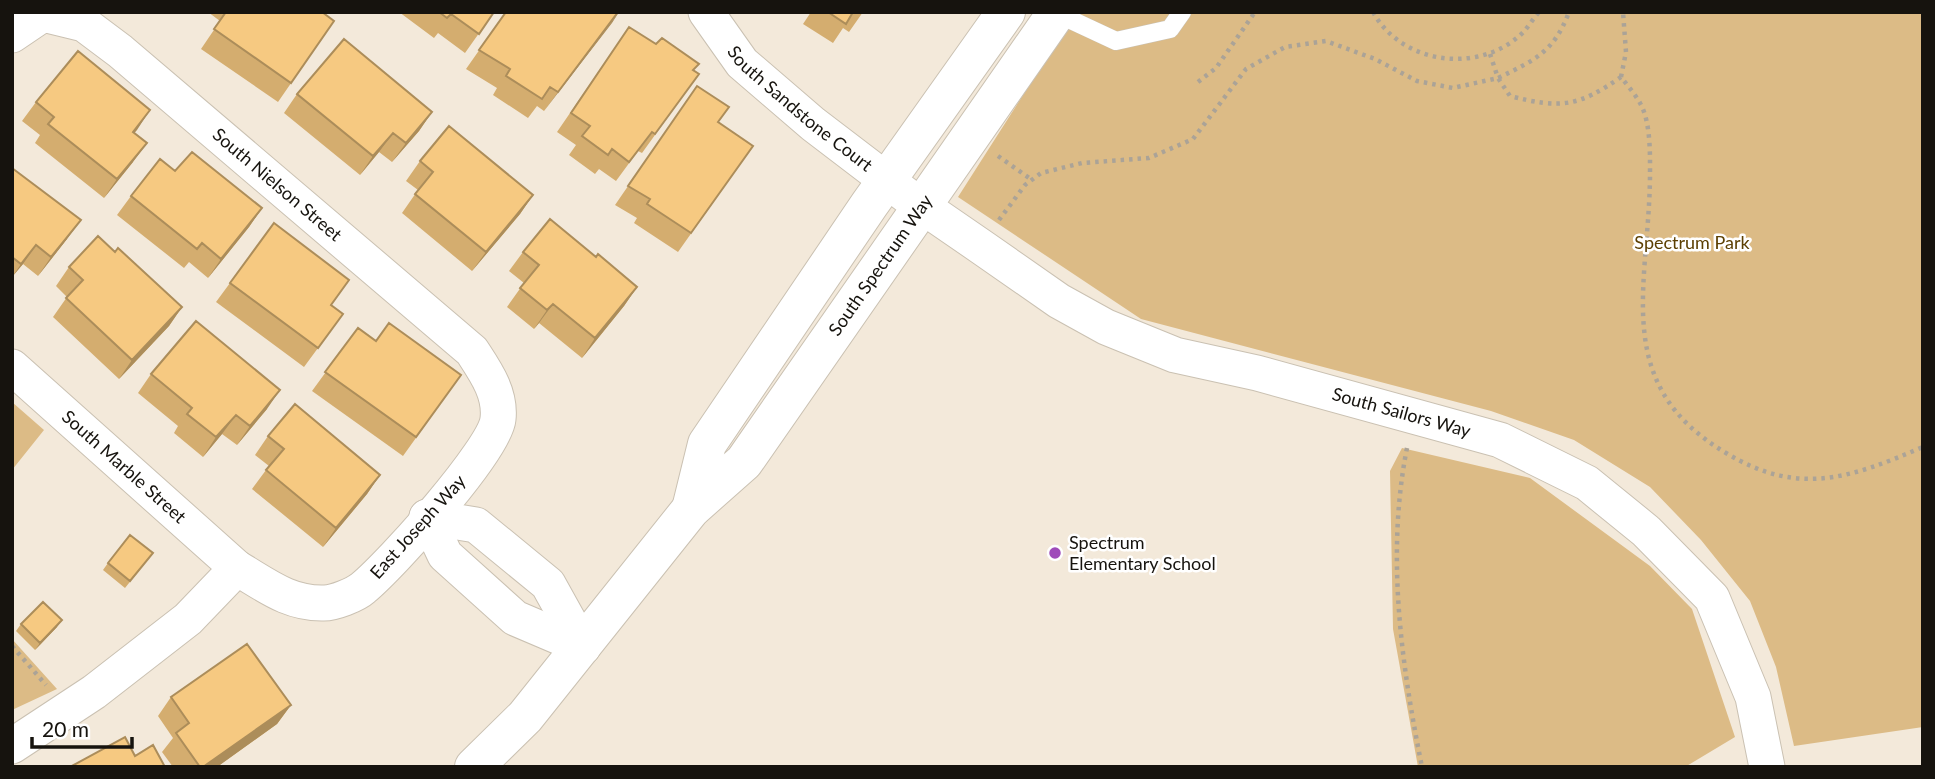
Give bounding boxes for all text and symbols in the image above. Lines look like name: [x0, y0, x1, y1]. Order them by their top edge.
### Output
street label: South Sandstone Court: [723, 41, 878, 176]
street label: South Nielson Street: [209, 123, 347, 246]
street label: South Spectrum Way: [823, 189, 937, 339]
park label: Spectrum Park: [1634, 231, 1751, 253]
street label: South Sailors Way: [1330, 382, 1474, 442]
street label: South Marble Street: [58, 405, 192, 528]
street label: East Joseph Way: [365, 469, 470, 583]
place label: Spectrum Elementary School: [1069, 531, 1216, 574]
marker: Spectrum Elementary School: [1047, 545, 1063, 561]
scale bar: [32, 706, 131, 750]
text: 20 m: [42, 716, 89, 741]

